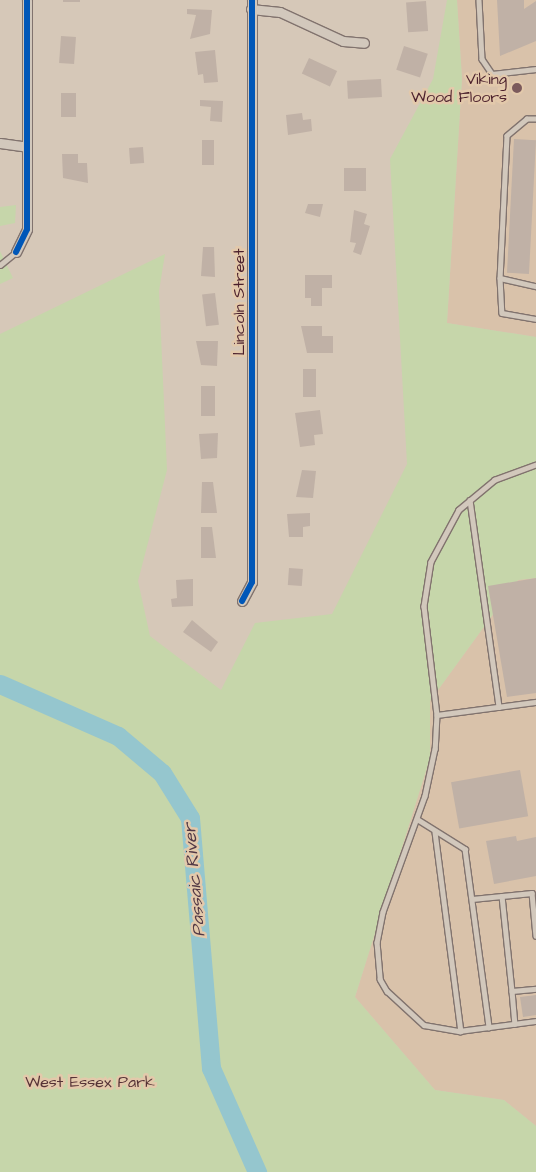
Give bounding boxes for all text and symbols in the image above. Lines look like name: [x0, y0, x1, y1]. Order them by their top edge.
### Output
place label: Viking Wood Floors: [411, 69, 507, 107]
marker: Viking Wood Floors: [511, 82, 523, 94]
street label: Lincoln Street: [229, 249, 249, 355]
water label: Passaic River: [179, 822, 211, 938]
park label: West Essex Park: [25, 1072, 155, 1092]

